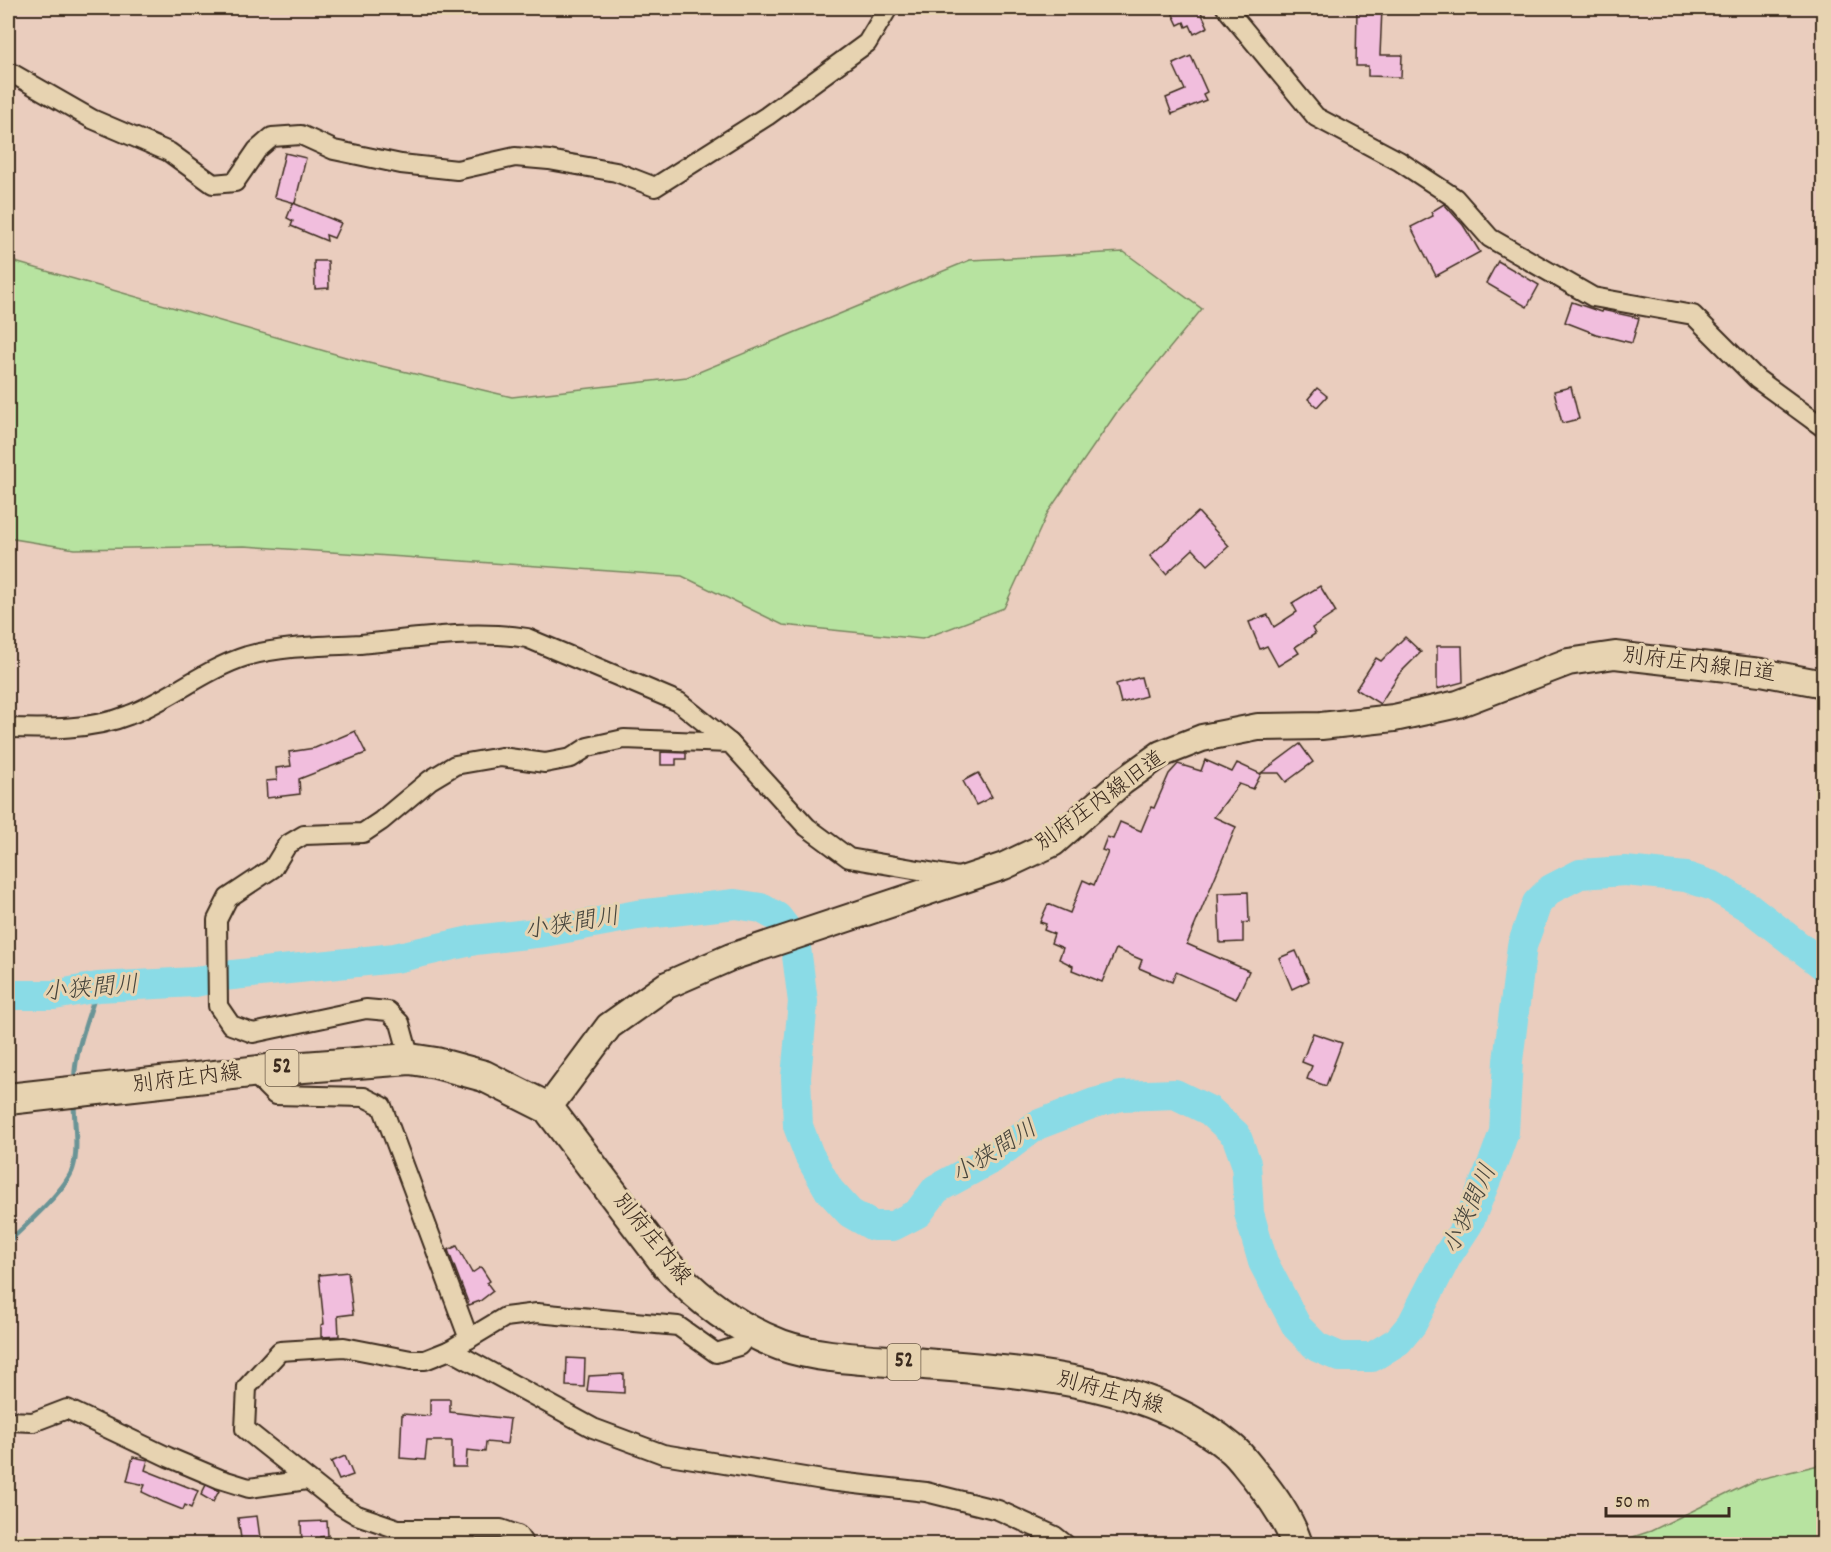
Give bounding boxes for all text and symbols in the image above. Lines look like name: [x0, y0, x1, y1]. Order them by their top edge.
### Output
street label: 別府庄内線旧道: [1621, 641, 1777, 691]
street label: 別府庄内線旧道: [1030, 744, 1172, 860]
water label: 小狭間川: [522, 901, 622, 949]
water label: 小狭間川: [42, 969, 140, 1011]
road number: 52: [266, 1050, 298, 1086]
street label: 別府庄内線: [131, 1058, 243, 1102]
water label: 小狭間川: [945, 1113, 1045, 1193]
water label: 小狭間川: [1435, 1159, 1507, 1261]
street label: 別府庄内線: [604, 1187, 698, 1293]
road number: 52: [888, 1344, 920, 1380]
street label: 別府庄内線: [1053, 1365, 1167, 1423]
scale bar: [1606, 1480, 1729, 1518]
text: 50 m: [1615, 1491, 1650, 1516]

